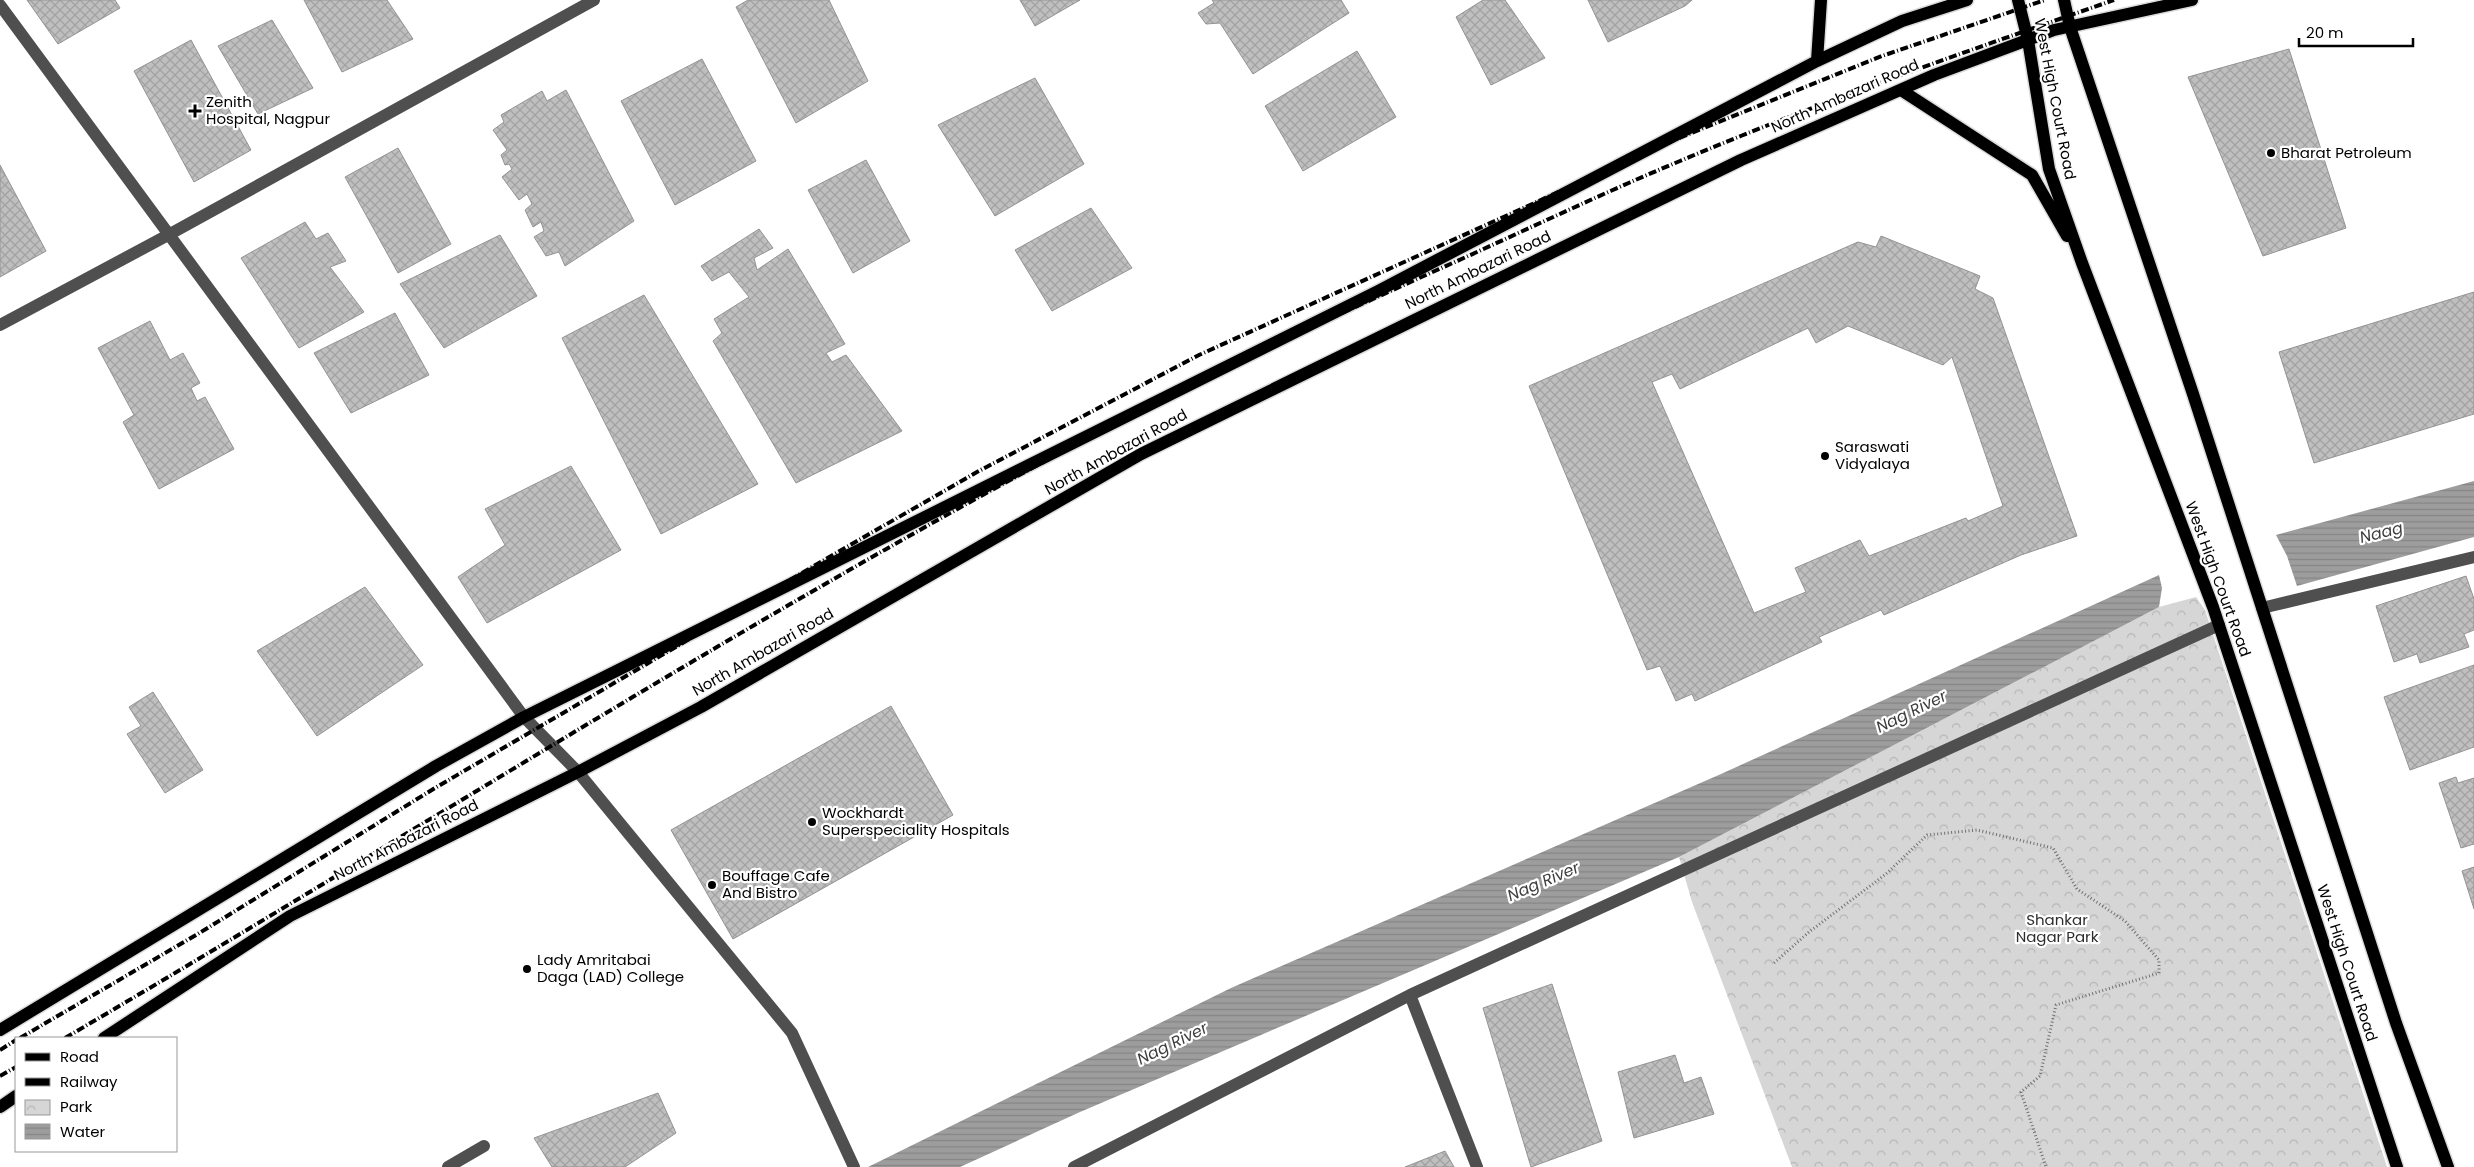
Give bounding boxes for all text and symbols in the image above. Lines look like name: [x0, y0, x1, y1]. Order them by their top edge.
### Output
scale bar: [2299, 15, 2413, 47]
street label: West High Court Road: [2030, 16, 2081, 181]
text: 20 m: [2306, 22, 2344, 43]
street label: North Ambazari Road: [1767, 53, 1922, 138]
place label: Zenith Hospital, Nagpur: [206, 91, 330, 129]
marker: Zenith Hospital, Nagpur: [188, 104, 202, 118]
place label: Bharat Petroleum: [2281, 142, 2412, 163]
marker: Bharat Petroleum: [2265, 147, 2277, 159]
street label: North Ambazari Road: [1401, 225, 1554, 314]
street label: North Ambazari Road: [1041, 404, 1191, 500]
place label: Saraswati Vidyalaya: [1835, 436, 1910, 474]
marker: Saraswati Vidyalaya: [1819, 450, 1831, 462]
street label: West High Court Road: [2181, 498, 2256, 659]
water label: Naag: [2357, 516, 2405, 549]
street label: North Ambazari Road: [688, 602, 837, 701]
water label: Nag River: [1872, 684, 1951, 738]
street label: North Ambazari Road: [330, 794, 482, 885]
place label: Wockhardt Superspeciality Hospitals: [822, 802, 1010, 840]
marker: Wockhardt Superspeciality Hospitals: [806, 816, 818, 828]
water label: Nag River: [1504, 856, 1584, 907]
place label: Bouffage Cafe And Bistro: [722, 865, 830, 903]
marker: Bouffage Cafe And Bistro: [706, 879, 718, 891]
street label: West High Court Road: [2312, 882, 2383, 1044]
park label: Shankar Nagar Park: [2016, 909, 2099, 947]
place label: Lady Amritabai Daga (LAD) College: [537, 949, 684, 987]
marker: Lady Amritabai Daga (LAD) College: [521, 963, 533, 975]
water label: Nag River: [1133, 1016, 1212, 1070]
legend: [15, 1037, 178, 1152]
text: Road: [60, 1046, 99, 1067]
text: Railway: [60, 1071, 118, 1092]
text: Park: [60, 1096, 92, 1117]
text: Water: [60, 1121, 106, 1142]

